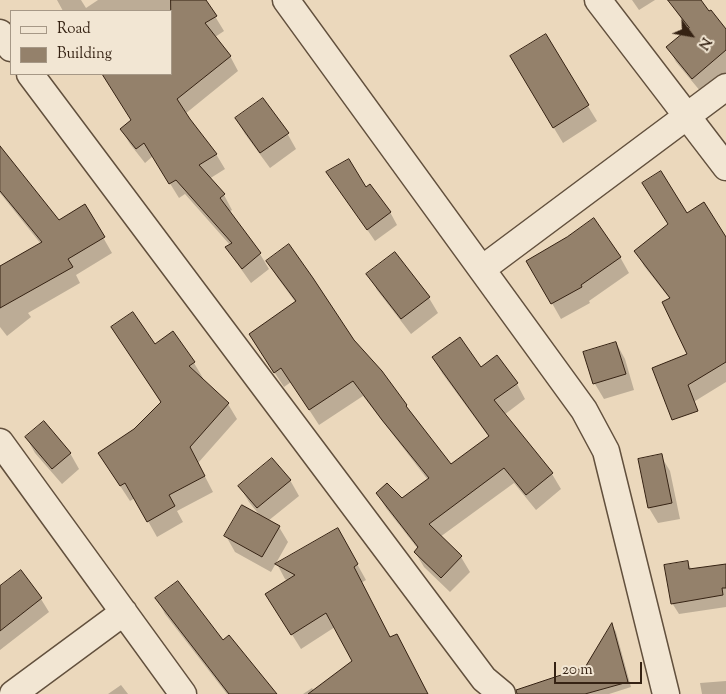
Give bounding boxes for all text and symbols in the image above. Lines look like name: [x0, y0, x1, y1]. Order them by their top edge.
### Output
legend: [10, 10, 172, 75]
north arrow: [666, 10, 716, 60]
text: Road: [57, 19, 91, 40]
text: N: [692, 33, 715, 53]
text: Building: [57, 44, 112, 65]
scale bar: [556, 652, 644, 684]
text: 20 m: [562, 660, 593, 681]

